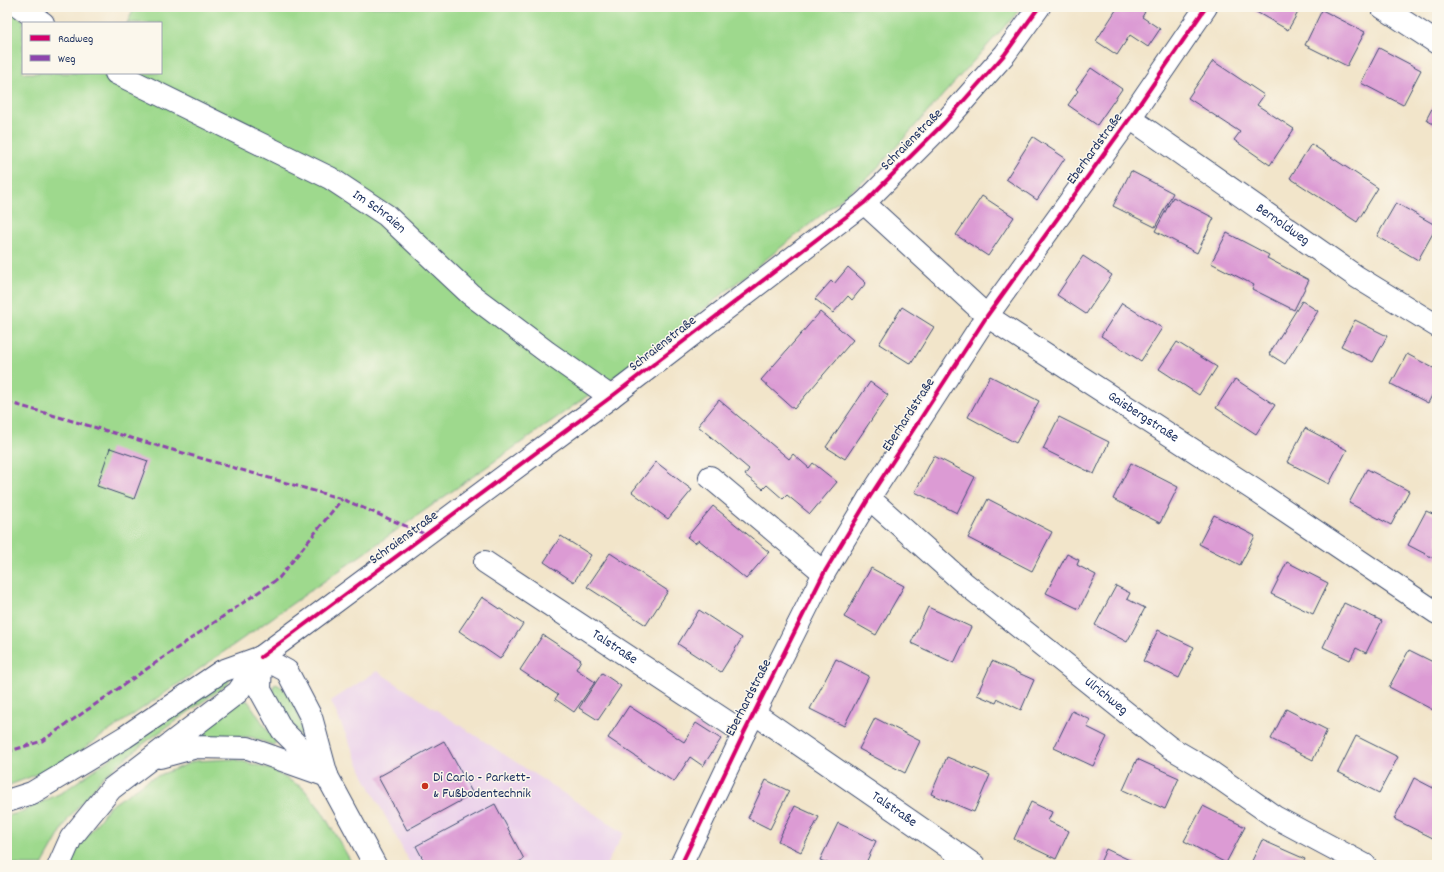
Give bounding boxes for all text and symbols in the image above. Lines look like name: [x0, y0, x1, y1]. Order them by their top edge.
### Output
legend: [22, 22, 162, 74]
text: Radweg: [58, 31, 93, 48]
text: Weg: [58, 51, 75, 68]
street label: Schraienstraße: [876, 104, 948, 176]
street label: Eberhardstraße: [1062, 109, 1128, 189]
street label: Im Schraien: [348, 185, 410, 239]
street label: Bernoldweg: [1251, 199, 1313, 251]
street label: Schraienstraße: [625, 311, 701, 377]
street label: Eberhardstraße: [878, 374, 940, 456]
street label: Gaisbergstraße: [1103, 387, 1182, 448]
street label: Schraienstraße: [365, 506, 443, 570]
street label: Talstraße: [587, 625, 641, 670]
street label: Eberhardstraße: [721, 656, 777, 740]
street label: Ulrichweg: [1080, 673, 1132, 720]
place label: Di Carlo - Parkett- & Fußbodentechnik: [433, 768, 531, 804]
marker: Di Carlo - Parkett- & Fußbodentechnik: [420, 781, 430, 791]
street label: Talstraße: [867, 787, 921, 832]

